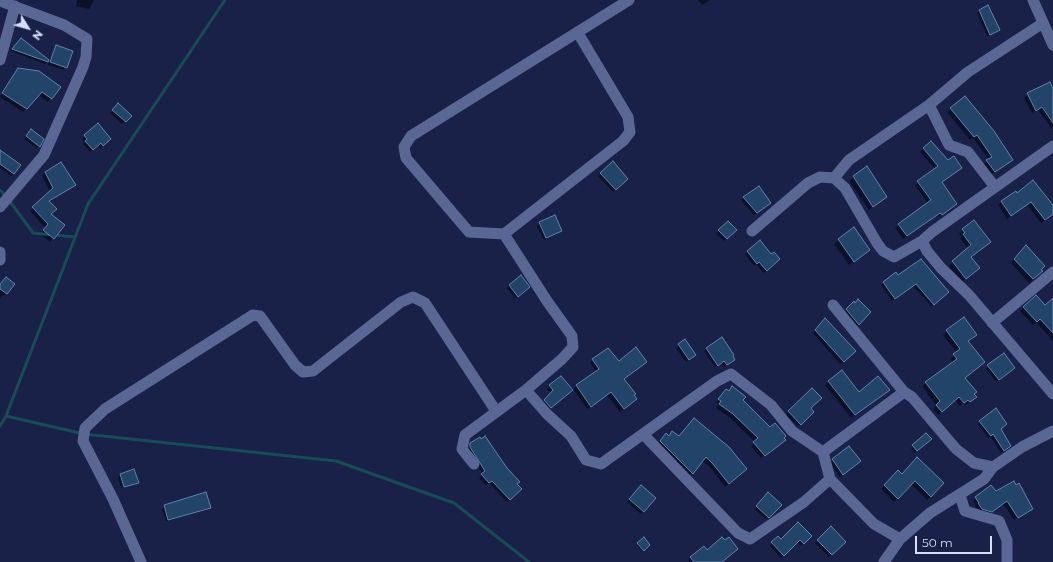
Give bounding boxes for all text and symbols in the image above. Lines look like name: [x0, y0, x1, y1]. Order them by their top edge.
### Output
north arrow: [8, 8, 48, 48]
text: N: [29, 27, 46, 43]
scale bar: [917, 528, 994, 554]
text: 50 m: [922, 535, 953, 550]

